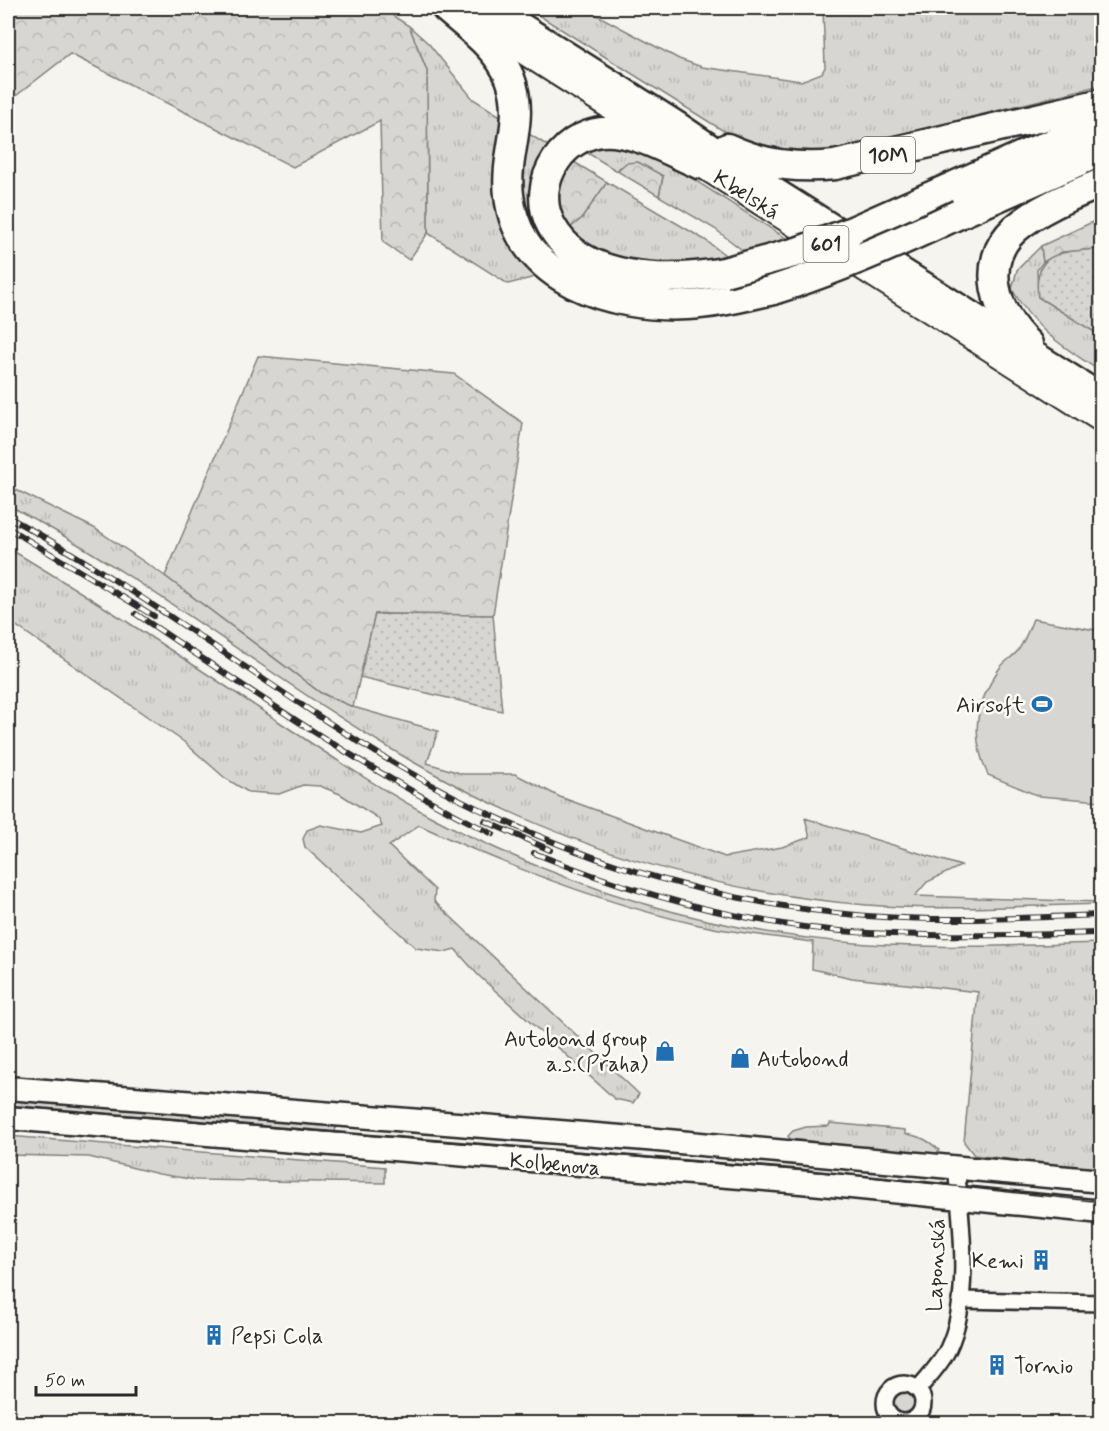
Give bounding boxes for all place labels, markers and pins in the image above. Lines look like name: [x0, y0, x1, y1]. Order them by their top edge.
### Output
place label: Airsoft: [956, 692, 1025, 720]
sports icon: Airsoft: [1030, 692, 1054, 716]
place label: Autobond group a.s.(Praha): [504, 1026, 648, 1079]
shop icon: Autobond group a.s.(Praha): [653, 1039, 677, 1063]
shop icon: Autobond: [728, 1046, 752, 1070]
place label: Autobond: [757, 1046, 849, 1074]
place label: Kemi: [972, 1248, 1024, 1276]
building icon: Kemi: [1029, 1248, 1053, 1272]
building icon: Pepsi Cola: [202, 1323, 226, 1347]
place label: Pepsi Cola: [231, 1323, 323, 1351]
building icon: Tornio: [985, 1353, 1009, 1377]
place label: Tornio: [1014, 1353, 1073, 1381]

